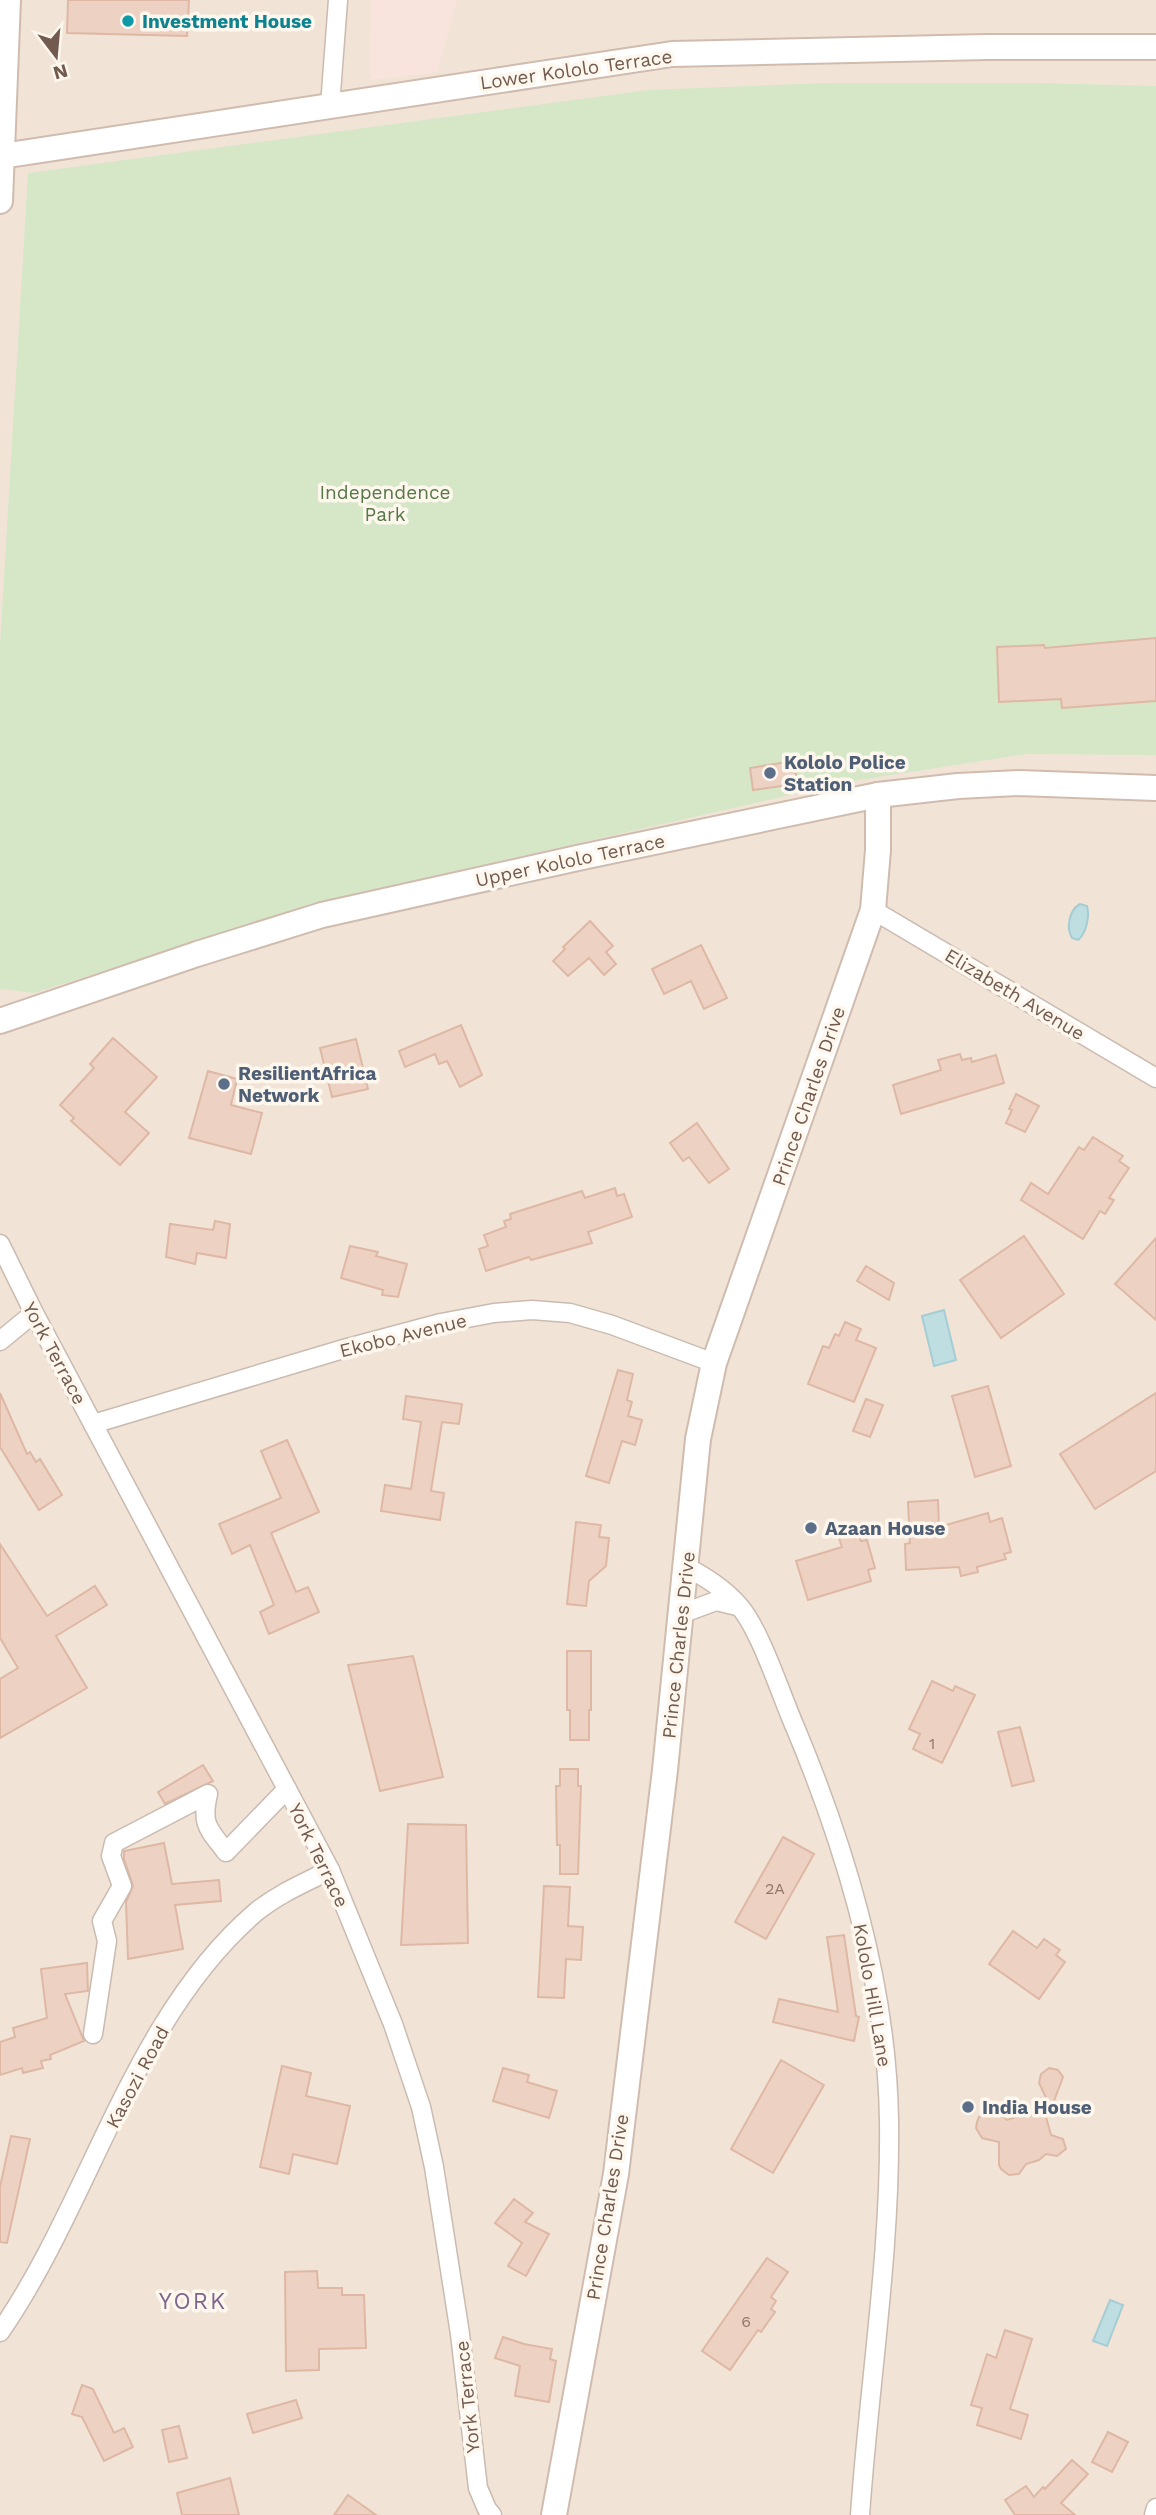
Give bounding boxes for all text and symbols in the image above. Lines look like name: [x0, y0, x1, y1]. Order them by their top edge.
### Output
place label: Investment House: [142, 10, 312, 33]
marker: Investment House: [120, 13, 136, 29]
north arrow: [21, 21, 91, 91]
street label: Lower Kololo Terrace: [478, 45, 674, 94]
text: N: [51, 59, 70, 85]
park label: Independence Park: [319, 481, 451, 526]
place label: Kololo Police Station: [784, 751, 906, 796]
marker: Kololo Police Station: [762, 765, 778, 781]
street label: Upper Kololo Terrace: [473, 829, 667, 892]
street label: Elizabeth Avenue: [941, 944, 1089, 1045]
street label: Prince Charles Drive: [767, 1004, 850, 1189]
place label: ResilientAfrica Network: [238, 1062, 376, 1107]
marker: ResilientAfrica Network: [216, 1076, 232, 1092]
street label: York Terrace: [18, 1298, 91, 1408]
street label: Ekobo Avenue: [337, 1309, 469, 1362]
place label: Azaan House: [825, 1517, 945, 1540]
marker: Azaan House: [803, 1520, 819, 1536]
street label: Prince Charles Drive: [657, 1550, 700, 1740]
house number: 1: [929, 1734, 935, 1753]
street label: York Terrace: [283, 1799, 354, 1911]
house number: 2A: [765, 1879, 785, 1898]
street label: Kololo Hill Lane: [849, 1922, 896, 2069]
street label: Kasozi Road: [101, 2022, 174, 2132]
place label: India House: [982, 2096, 1092, 2119]
marker: India House: [960, 2099, 976, 2115]
street label: Prince Charles Drive: [581, 2112, 634, 2302]
district label: YORK: [159, 2288, 227, 2315]
house number: 6: [741, 2312, 751, 2331]
street label: York Terrace: [450, 2340, 485, 2454]

